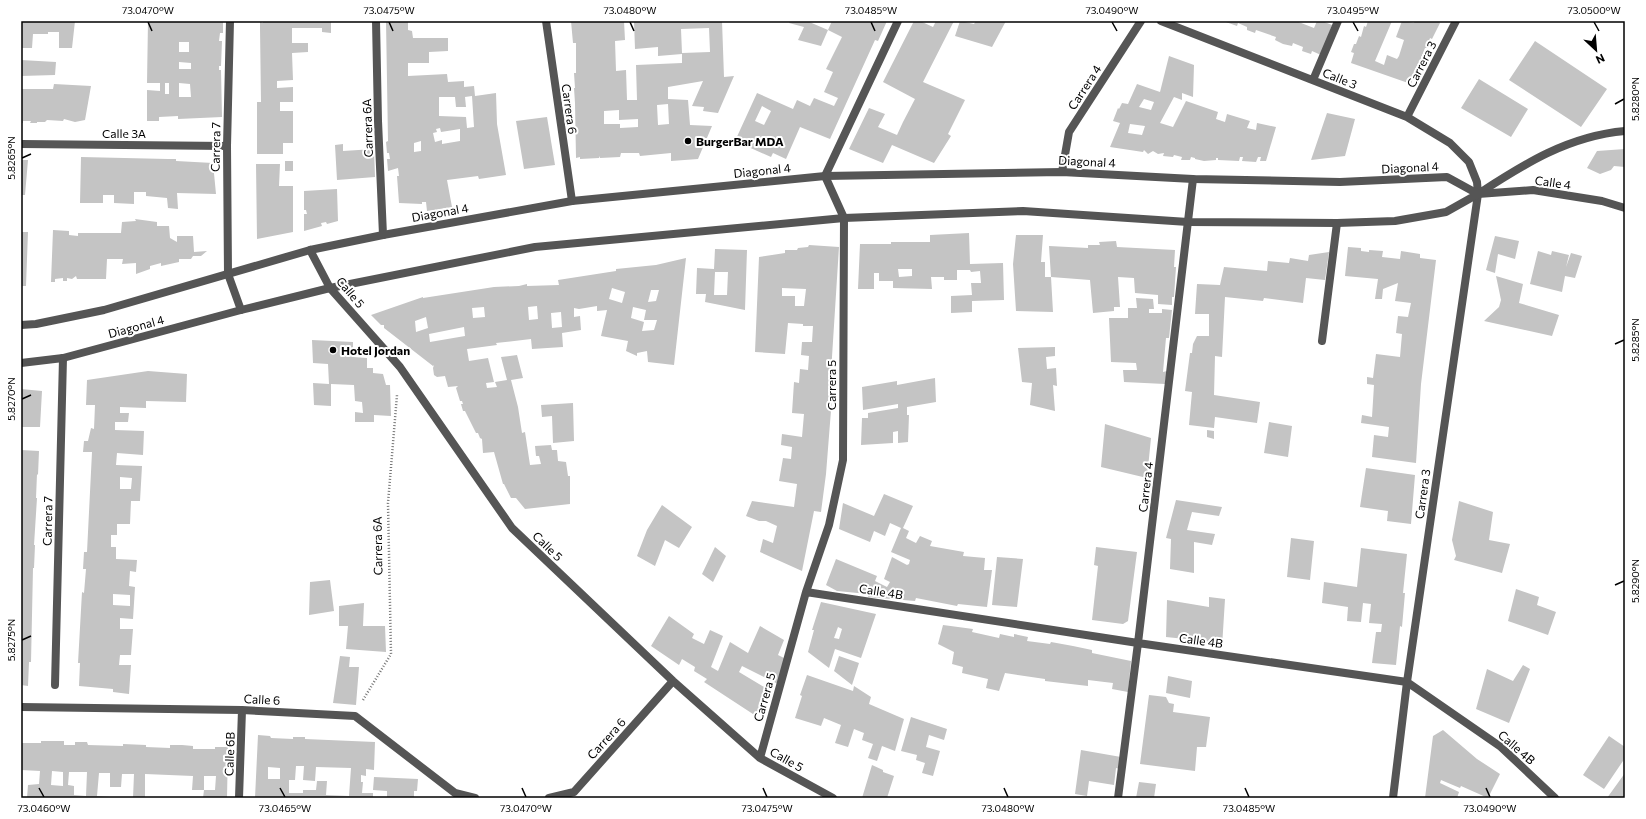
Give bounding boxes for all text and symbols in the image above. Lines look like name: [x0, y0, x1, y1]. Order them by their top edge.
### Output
text: 73.0470°W: [122, 4, 174, 16]
text: 73.0475°W: [363, 4, 415, 16]
text: 73.0480°W: [603, 4, 657, 16]
text: 73.0485°W: [845, 4, 897, 16]
text: 73.0490°W: [1085, 4, 1139, 16]
text: 73.0495°W: [1327, 4, 1379, 16]
text: 73.0500°W: [1567, 4, 1621, 16]
north arrow: [1576, 30, 1616, 70]
street label: Carrera 3: [1403, 38, 1439, 90]
text: N: [1594, 52, 1607, 67]
street label: Carrera 4: [1064, 62, 1104, 112]
street label: Calle 3: [1321, 65, 1359, 91]
text: 5.8280°N: [1629, 77, 1641, 121]
street label: Carrera 6: [560, 83, 580, 135]
street label: Carrera 6A: [359, 98, 375, 158]
street label: Carrera 7: [208, 122, 222, 172]
street label: Calle 3A: [102, 126, 146, 140]
place label: BurgerBar MDA: [696, 134, 784, 148]
text: 5.8265°N: [5, 136, 17, 180]
marker: BurgerBar MDA: [683, 136, 693, 146]
street label: Diagonal 4: [1058, 153, 1116, 169]
street label: Diagonal 4: [1381, 159, 1439, 175]
street label: Diagonal 4: [733, 160, 791, 180]
street label: Calle 4: [1534, 173, 1572, 191]
street label: Diagonal 4: [410, 200, 470, 224]
street label: Calle 5: [334, 274, 368, 310]
street label: Diagonal 4: [106, 312, 166, 340]
text: 5.8285°N: [1629, 318, 1641, 362]
place label: Hotel Jordan: [341, 343, 410, 358]
marker: Hotel Jordan: [328, 345, 338, 355]
street label: Carrera 5: [824, 360, 838, 410]
text: 5.8270°N: [5, 377, 17, 421]
street label: Carrera 4: [1135, 461, 1155, 513]
street label: Carrera 3: [1412, 468, 1432, 520]
street label: Carrera 7: [40, 496, 54, 546]
street label: Carrera 6A: [369, 517, 385, 575]
street label: Calle 5: [530, 528, 566, 564]
text: 5.8290°N: [1629, 559, 1641, 603]
street label: Calle 4B: [858, 581, 904, 601]
text: 5.8275°N: [5, 619, 17, 661]
street label: Calle 4B: [1178, 630, 1224, 650]
street label: Carrera 5: [750, 671, 778, 723]
street label: Calle 6: [243, 691, 281, 707]
street label: Carrera 6: [584, 714, 628, 762]
street label: Calle 4B: [1496, 727, 1538, 767]
street label: Calle 6B: [221, 731, 237, 776]
street label: Calle 5: [768, 744, 806, 774]
text: 73.0460°W: [17, 802, 71, 814]
text: 73.0465°W: [259, 802, 311, 814]
text: 73.0470°W: [500, 802, 552, 814]
text: 73.0475°W: [741, 802, 793, 814]
text: 73.0480°W: [981, 802, 1035, 814]
text: 73.0485°W: [1223, 802, 1275, 814]
text: 73.0490°W: [1463, 802, 1517, 814]

